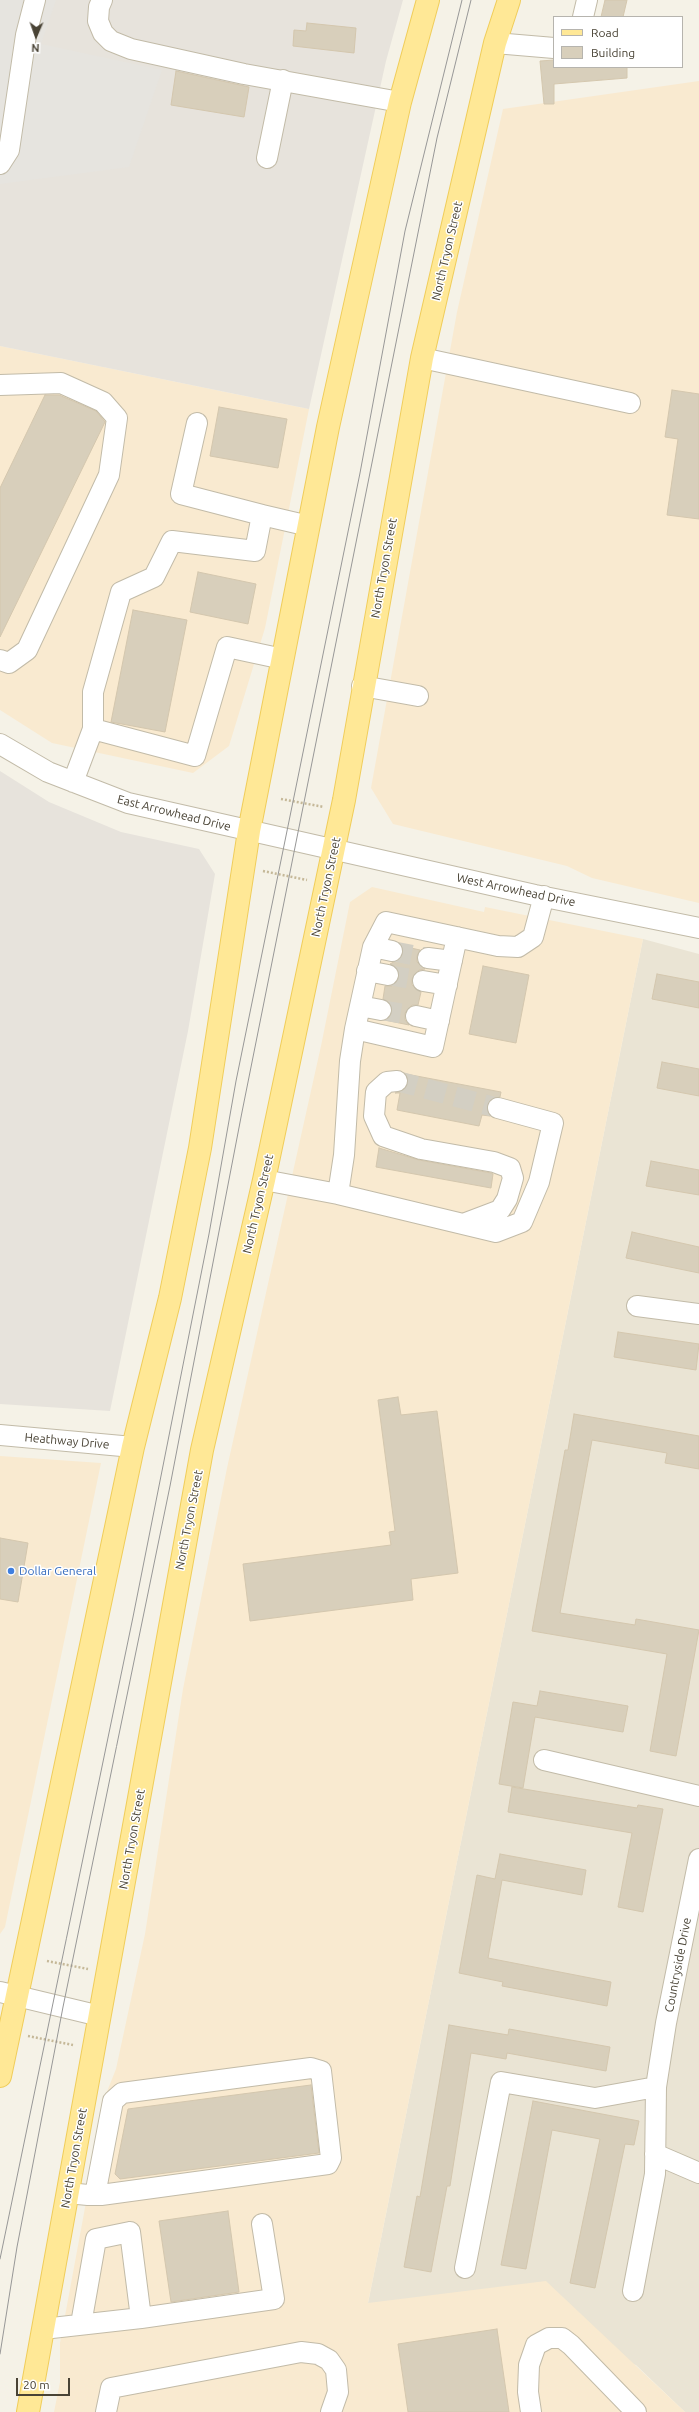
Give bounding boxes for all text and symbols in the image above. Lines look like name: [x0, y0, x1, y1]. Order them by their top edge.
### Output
north arrow: [16, 16, 56, 56]
legend: [553, 16, 683, 68]
text: Road: [591, 26, 619, 39]
text: N: [31, 42, 40, 54]
text: Building: [591, 46, 635, 59]
street label: North Tryon Street: [429, 200, 465, 302]
street label: North Tryon Street: [368, 517, 400, 619]
street label: East Arrowhead Drive: [116, 792, 232, 834]
street label: North Tryon Street: [308, 836, 344, 938]
street label: West Arrowhead Drive: [455, 870, 577, 910]
street label: North Tryon Street: [240, 1153, 276, 1255]
street label: Heathway Drive: [24, 1430, 110, 1452]
street label: North Tryon Street: [172, 1469, 206, 1571]
place label: Dollar General: [19, 1564, 96, 1578]
marker: Dollar General: [6, 1566, 16, 1576]
street label: North Tryon Street: [116, 1788, 148, 1890]
street label: Countryside Drive: [662, 1916, 694, 2014]
street label: North Tryon Street: [58, 2107, 90, 2209]
scale bar: [18, 2370, 72, 2396]
text: 20 m: [23, 2378, 50, 2391]

